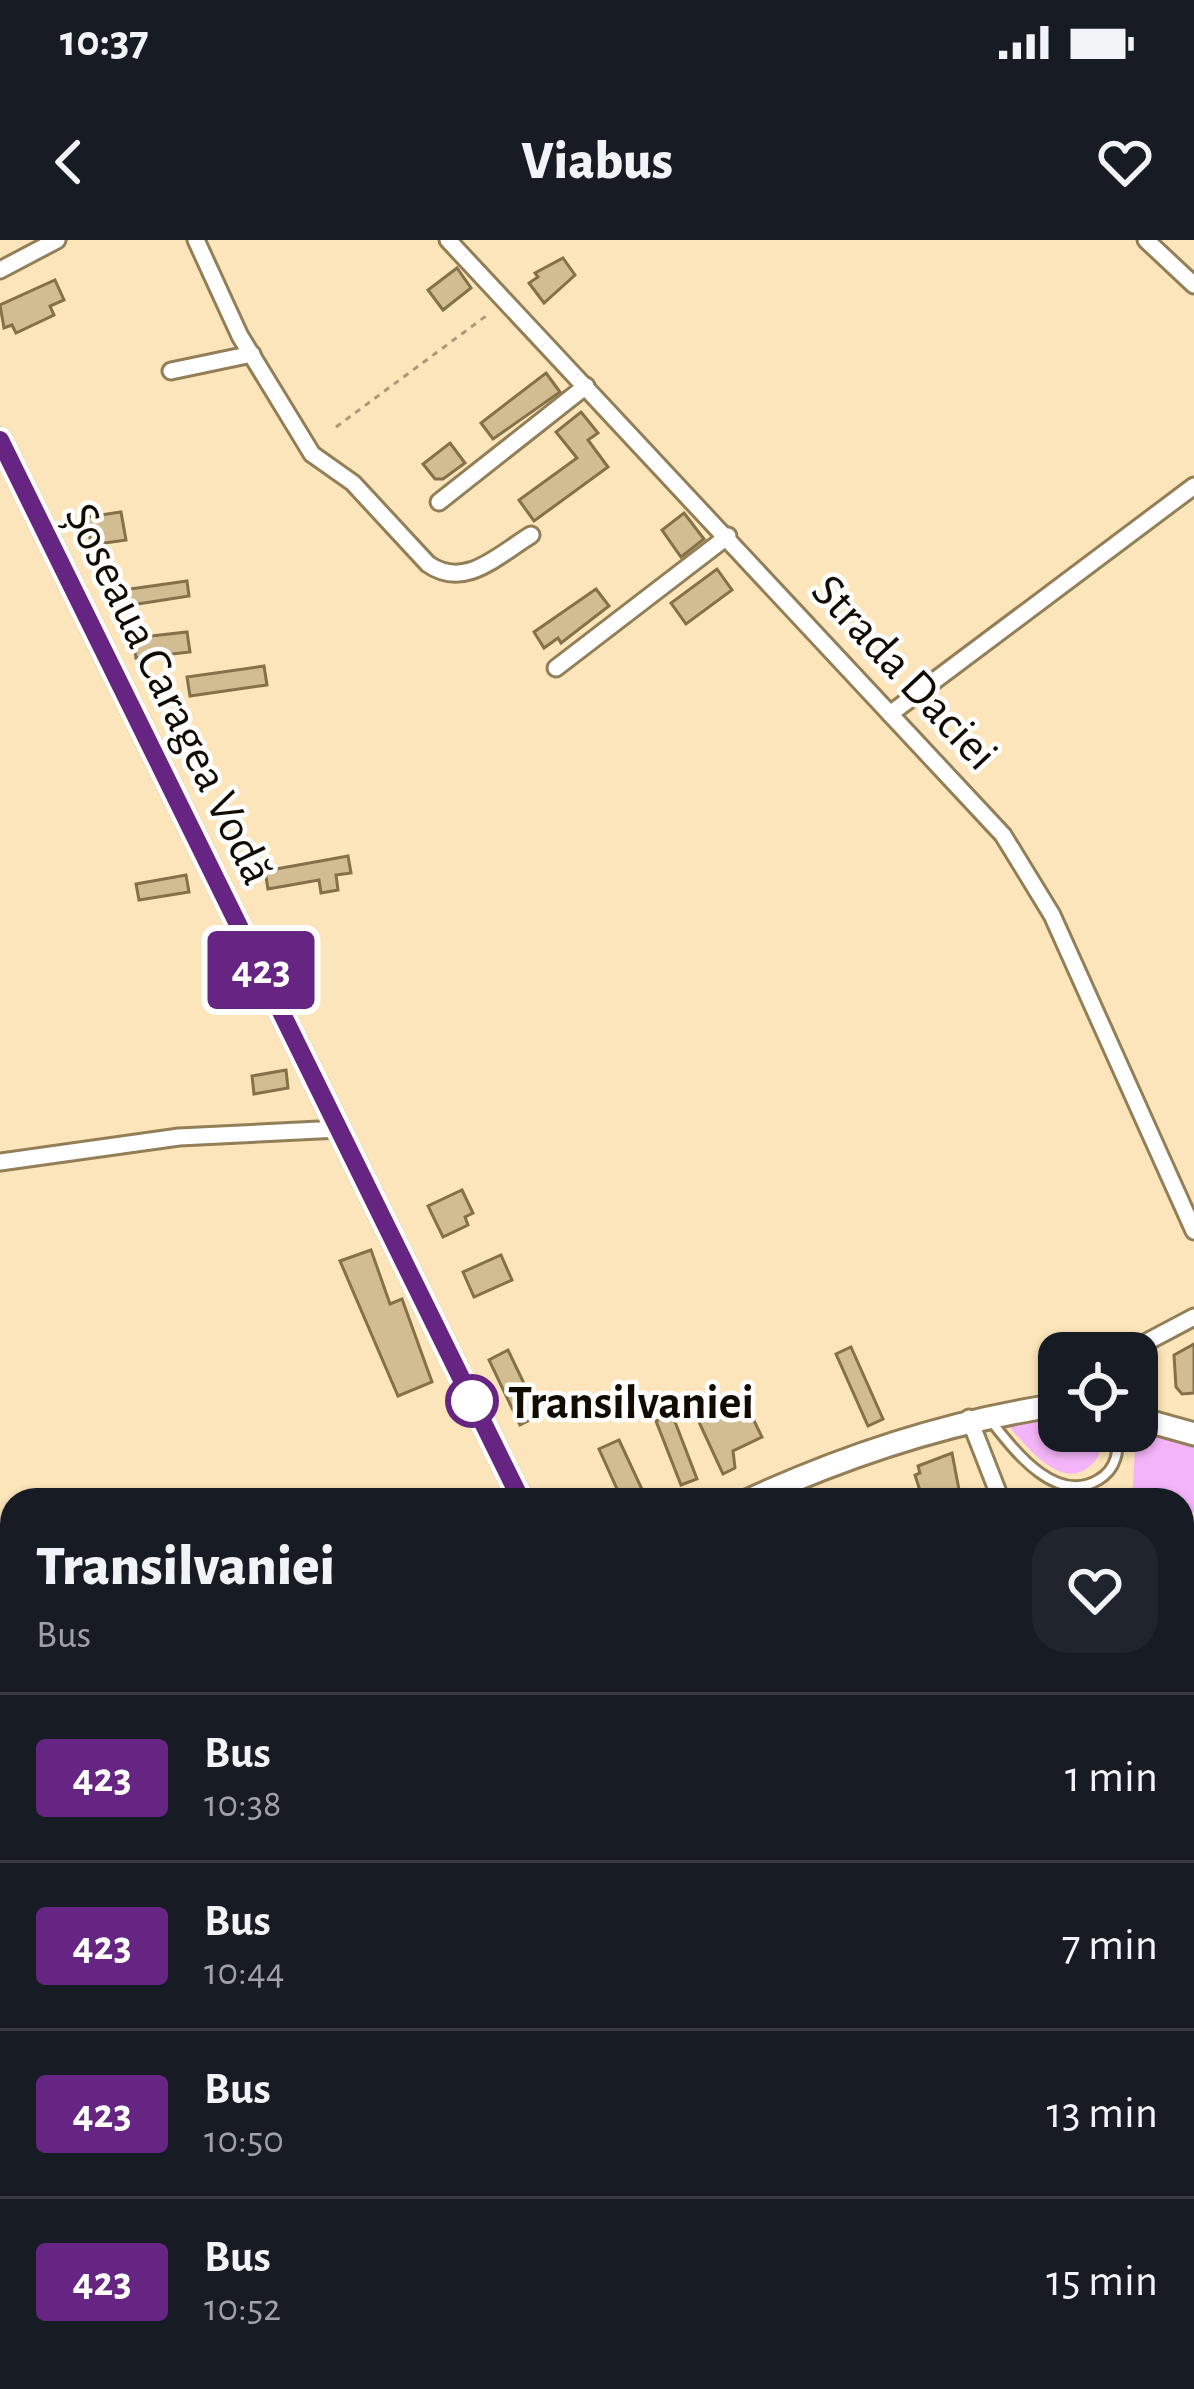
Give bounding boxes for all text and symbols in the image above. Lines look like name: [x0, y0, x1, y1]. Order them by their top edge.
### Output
text: 10:37: [60, 19, 149, 64]
icon: back: [36, 129, 102, 195]
icon: heart: [1092, 129, 1158, 195]
text: Viabus: [521, 135, 673, 189]
street label: Șoseaua Caragea Vodă: [54, 496, 281, 893]
street label: Strada Daciei: [802, 566, 1006, 780]
line badge: 423: [192, 931, 330, 1009]
text: 423: [231, 949, 291, 991]
map controls: [1038, 1332, 1158, 1452]
button: locate: [1038, 1332, 1158, 1452]
marker: Transilvaniei: [447, 1376, 497, 1426]
place label: Transilvaniei: [508, 1380, 754, 1428]
button: heart: [1032, 1527, 1158, 1653]
text: Transilvaniei: [36, 1538, 335, 1595]
text: Bus: [36, 1616, 91, 1655]
text: Bus: [204, 1731, 271, 1776]
text: 1 min: [1065, 1755, 1158, 1800]
text: 423: [72, 1757, 132, 1799]
text: 10:38: [204, 1785, 282, 1824]
text: Bus: [204, 1899, 271, 1944]
text: 7 min: [1062, 1923, 1158, 1968]
text: 423: [72, 1925, 132, 1967]
text: 10:44: [204, 1953, 284, 1992]
text: Bus: [204, 2067, 271, 2112]
text: 13 min: [1046, 2091, 1158, 2136]
text: 423: [72, 2093, 132, 2135]
text: 10:50: [204, 2121, 284, 2160]
text: Bus: [204, 2235, 271, 2280]
text: 15 min: [1046, 2259, 1158, 2304]
text: 423: [72, 2261, 132, 2303]
text: 10:52: [204, 2289, 281, 2328]

